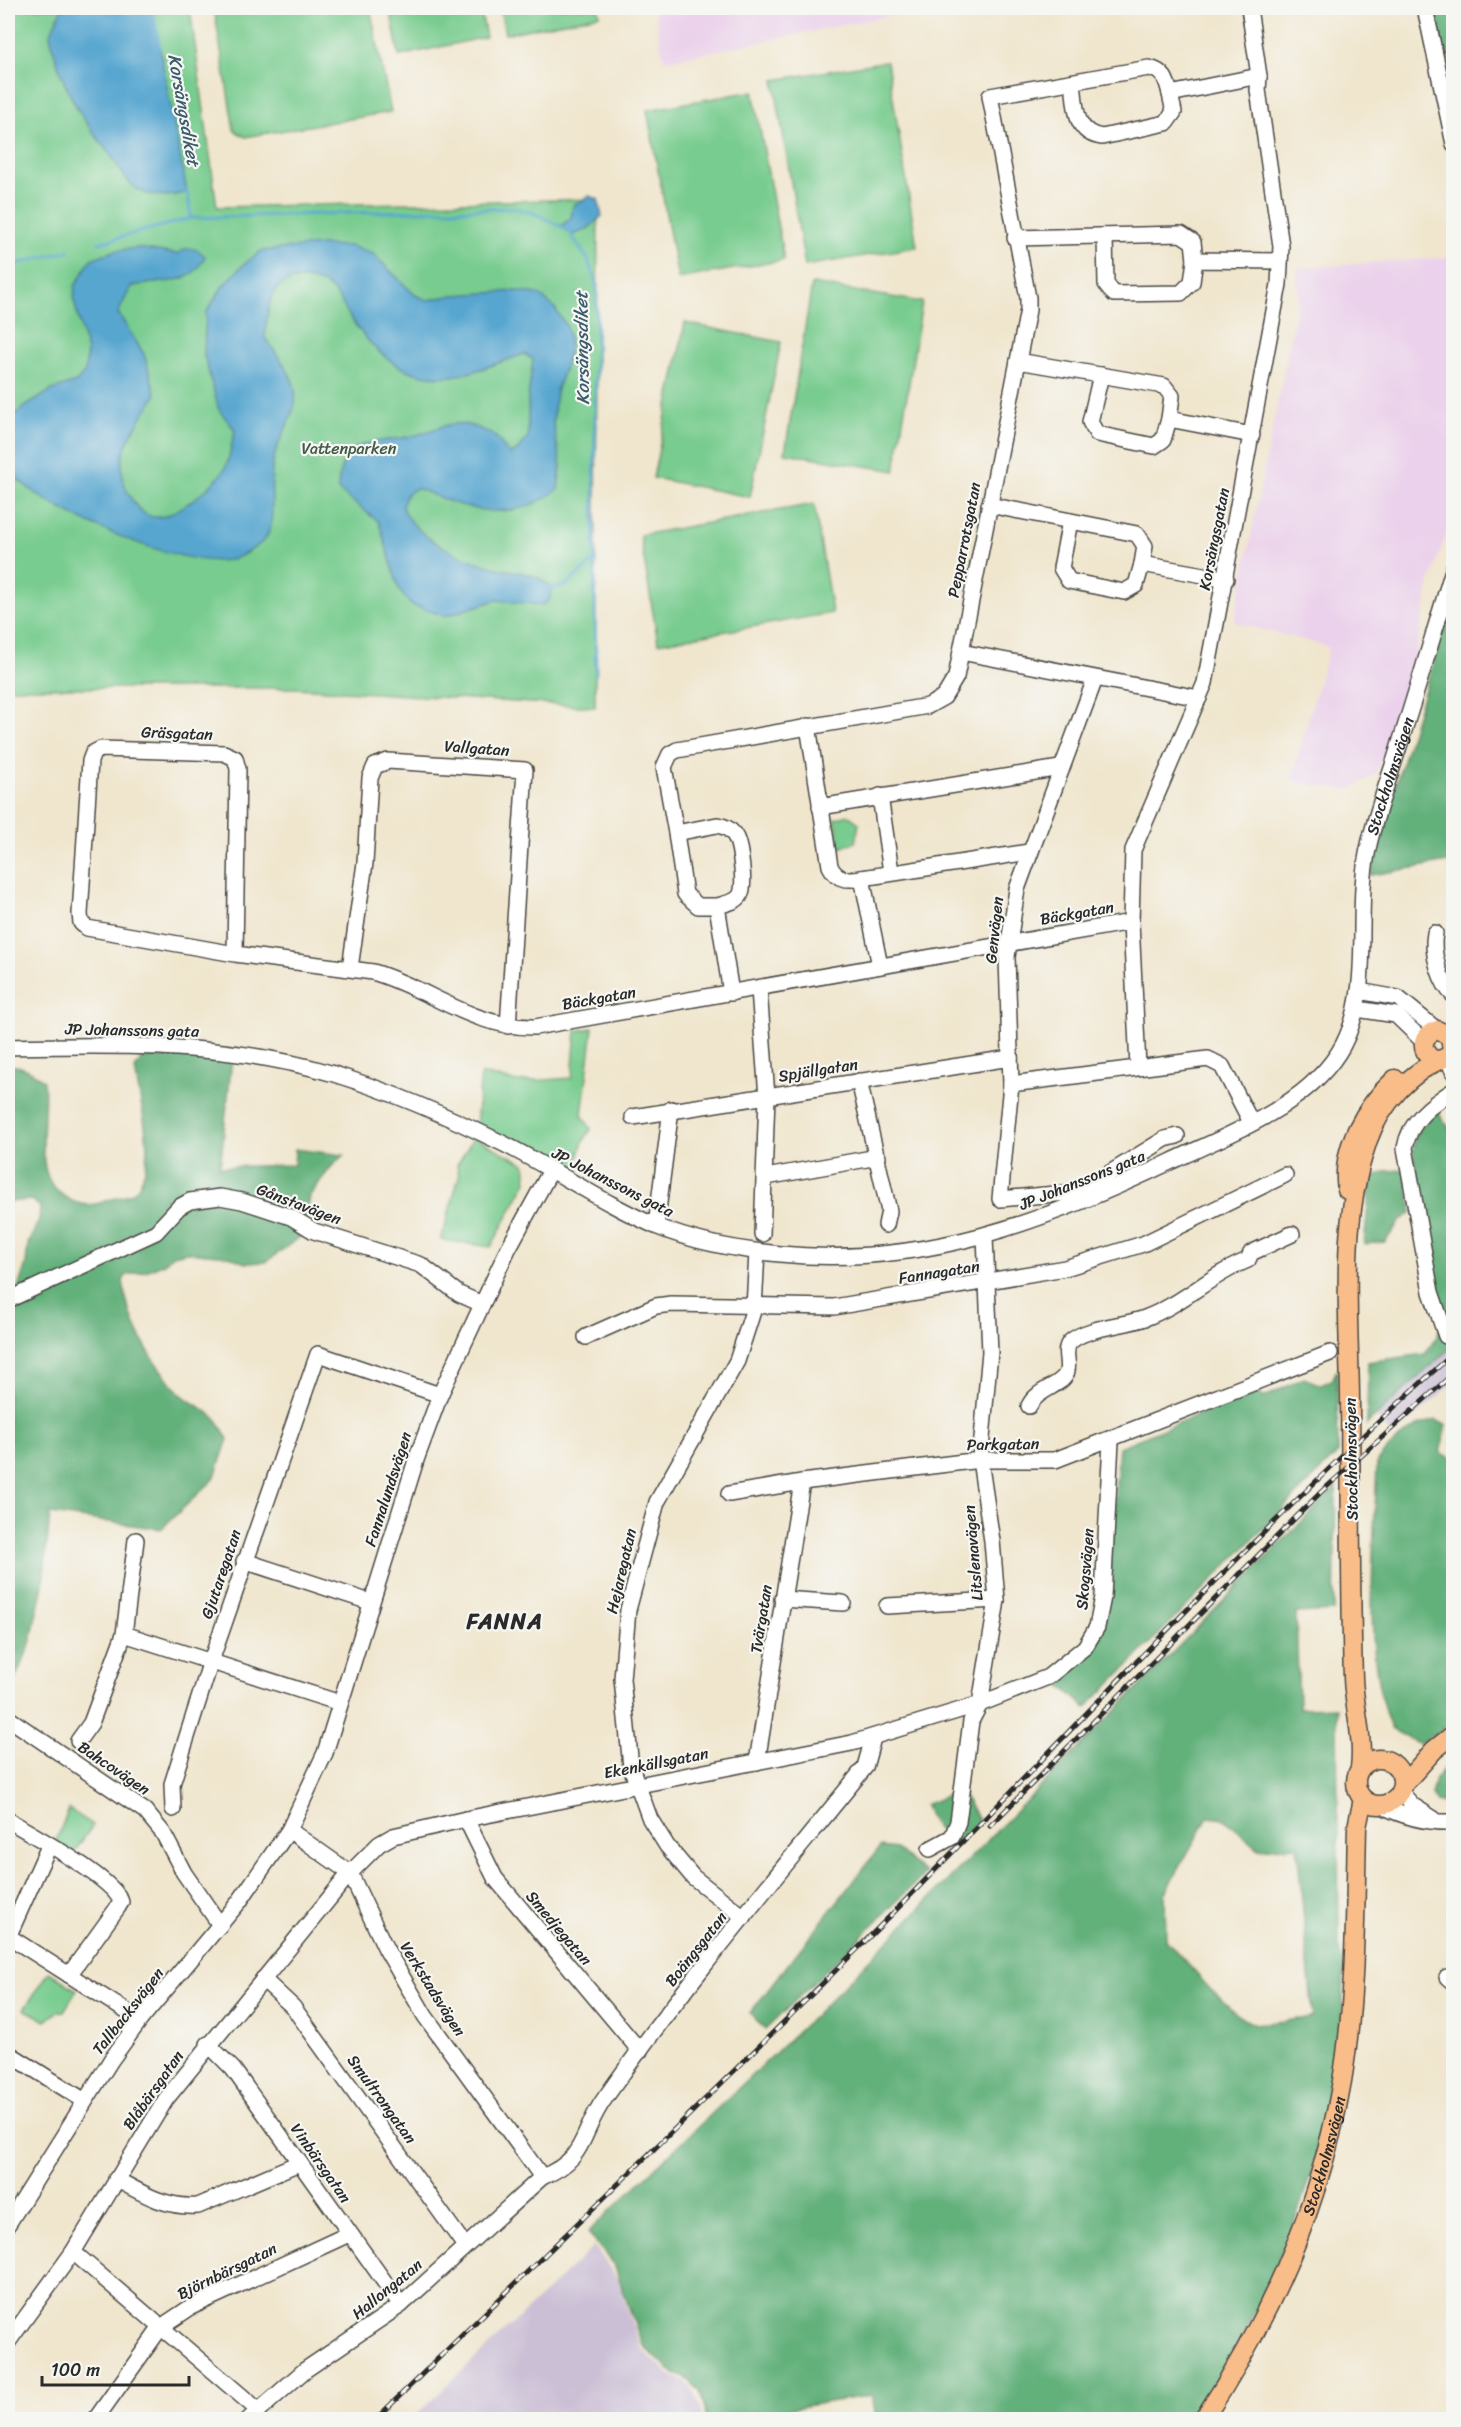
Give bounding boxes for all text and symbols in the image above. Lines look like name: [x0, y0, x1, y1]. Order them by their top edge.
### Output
water label: Korsängsdiket: [158, 52, 210, 171]
water label: Korsängsdiket: [565, 289, 599, 405]
park label: Vattenparken: [302, 434, 397, 463]
street label: Pepparrotsgatan: [939, 479, 989, 600]
street label: Korsängsgatan: [1190, 485, 1238, 593]
street label: Stockholmsvägen: [1357, 712, 1422, 838]
street label: Gräsgatan: [141, 717, 214, 749]
street label: Vallgatan: [443, 731, 511, 765]
street label: Bäckgatan: [1038, 892, 1117, 934]
street label: Genvägen: [976, 895, 1012, 965]
street label: Bäckgatan: [560, 977, 639, 1019]
street label: JP Johanssons gata: [64, 1014, 200, 1046]
street label: Spjällgatan: [776, 1049, 860, 1091]
street label: JP Johanssons gata: [546, 1138, 680, 1226]
street label: JP Johanssons gata: [1013, 1141, 1150, 1219]
street label: Gånstavägen: [252, 1175, 346, 1234]
street label: Fannagatan: [896, 1251, 982, 1293]
street label: Stockholmsvägen: [1335, 1397, 1367, 1521]
street label: Fannalundsvägen: [356, 1428, 420, 1550]
street label: Parkgatan: [966, 1429, 1040, 1459]
street label: Litslenavägen: [954, 1504, 992, 1602]
street label: Gjutaregatan: [192, 1525, 250, 1623]
street label: Hejaregatan: [597, 1525, 645, 1617]
street label: Skogsvägen: [1067, 1527, 1103, 1611]
street label: Tvärgatan: [741, 1582, 781, 1655]
district label: FANNA: [465, 1602, 544, 1641]
street label: Bahcovägen: [72, 1733, 157, 1803]
street label: Ekenkällsgatan: [601, 1739, 711, 1787]
street label: Smedjegatan: [518, 1884, 600, 1973]
street label: Boängsgatan: [657, 1905, 735, 1993]
street label: Verkstadsvägen: [392, 1936, 474, 2043]
street label: Tallbacksvägen: [84, 1961, 172, 2061]
street label: Blåbärsgatan: [115, 2044, 192, 2136]
street label: Smultrongatan: [339, 2048, 425, 2150]
street label: Stockholmsvägen: [1293, 2093, 1354, 2219]
street label: Vinbärsgatan: [283, 2117, 360, 2209]
street label: Björnbärsgatan: [172, 2234, 282, 2308]
street label: Hallongatan: [345, 2251, 429, 2327]
scale bar: [42, 2349, 189, 2387]
text: 100 m: [51, 2354, 100, 2386]

